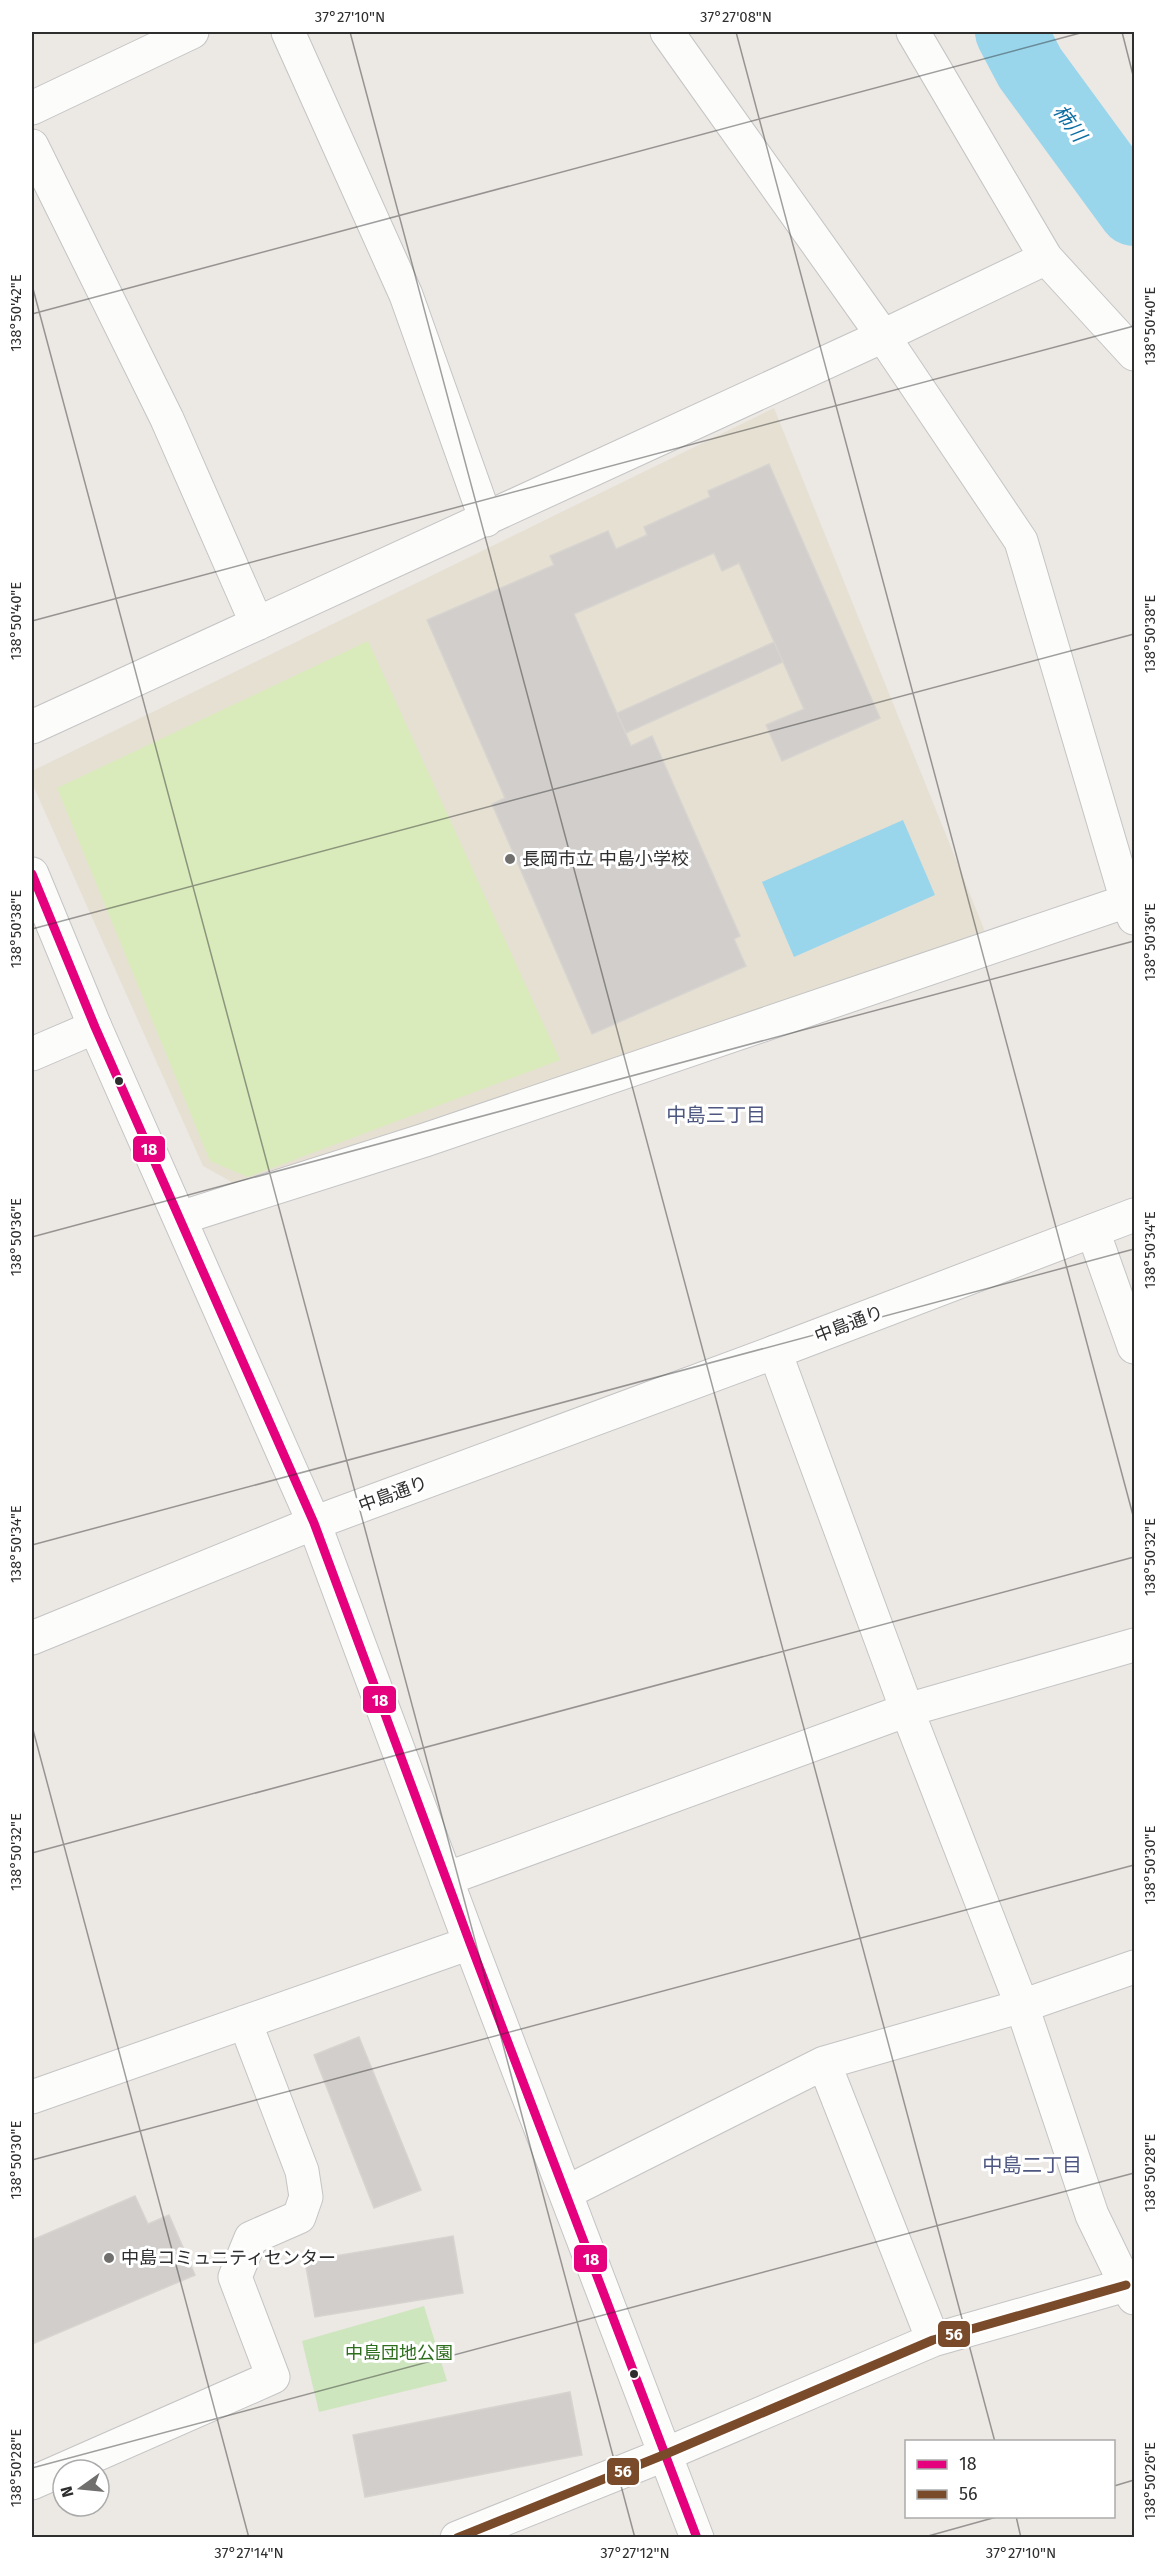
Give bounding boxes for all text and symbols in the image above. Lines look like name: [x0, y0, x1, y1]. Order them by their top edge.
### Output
text: 37°27'10"N: [315, 8, 385, 26]
text: 37°27'08"N: [700, 8, 772, 26]
water label: 柿川: [1049, 100, 1093, 148]
text: 138°50'42"E: [7, 274, 25, 352]
text: 138°50'40"E: [1141, 287, 1159, 365]
text: 138°50'40"E: [7, 582, 25, 660]
text: 138°50'38"E: [1141, 595, 1159, 673]
place label: 長岡市立 中島小学校: [522, 848, 689, 870]
marker: 長岡市立 中島小学校: [503, 852, 517, 866]
text: 138°50'38"E: [7, 890, 25, 968]
text: 138°50'36"E: [1141, 903, 1159, 981]
unlabelled marker: [113, 1075, 125, 1087]
district label: 中島三丁目: [666, 1103, 766, 1127]
line badge: 18: [132, 1135, 166, 1163]
text: 18: [141, 1140, 157, 1159]
text: 138°50'36"E: [7, 1198, 25, 1276]
text: 138°50'34"E: [1141, 1211, 1159, 1289]
street label: 中島通り: [811, 1301, 887, 1347]
street label: 中島通り: [355, 1471, 431, 1517]
text: 138°50'34"E: [7, 1505, 25, 1583]
text: 138°50'32"E: [1141, 1518, 1159, 1596]
line badge: 18: [362, 1685, 397, 1714]
text: 18: [372, 1691, 388, 1710]
text: 138°50'32"E: [7, 1813, 25, 1891]
text: 138°50'30"E: [1141, 1826, 1159, 1904]
text: 138°50'30"E: [7, 2121, 25, 2199]
text: 138°50'28"E: [1141, 2134, 1159, 2212]
district label: 中島二丁目: [982, 2153, 1082, 2177]
line badge: 18: [573, 2244, 608, 2273]
place label: 中島コミュニティセンター: [121, 2247, 336, 2269]
text: 18: [583, 2250, 599, 2269]
marker: 中島コミュニティセンター: [102, 2251, 116, 2265]
line badge: 56: [937, 2320, 971, 2348]
text: 56: [945, 2325, 963, 2344]
park label: 中島団地公園: [345, 2342, 453, 2364]
unlabelled marker: [628, 2368, 640, 2380]
text: 138°50'28"E: [7, 2429, 25, 2507]
legend: [905, 2440, 1115, 2518]
text: 138°50'26"E: [1141, 2442, 1159, 2520]
text: 18: [959, 2453, 977, 2475]
line badge: 56: [606, 2457, 640, 2486]
north arrow: [51, 2458, 111, 2518]
text: 56: [614, 2462, 632, 2481]
text: 56: [959, 2483, 978, 2505]
text: N: [56, 2484, 78, 2499]
text: 37°27'14"N: [214, 2544, 284, 2562]
text: 37°27'12"N: [600, 2544, 670, 2562]
text: 37°27'10"N: [986, 2544, 1056, 2562]

